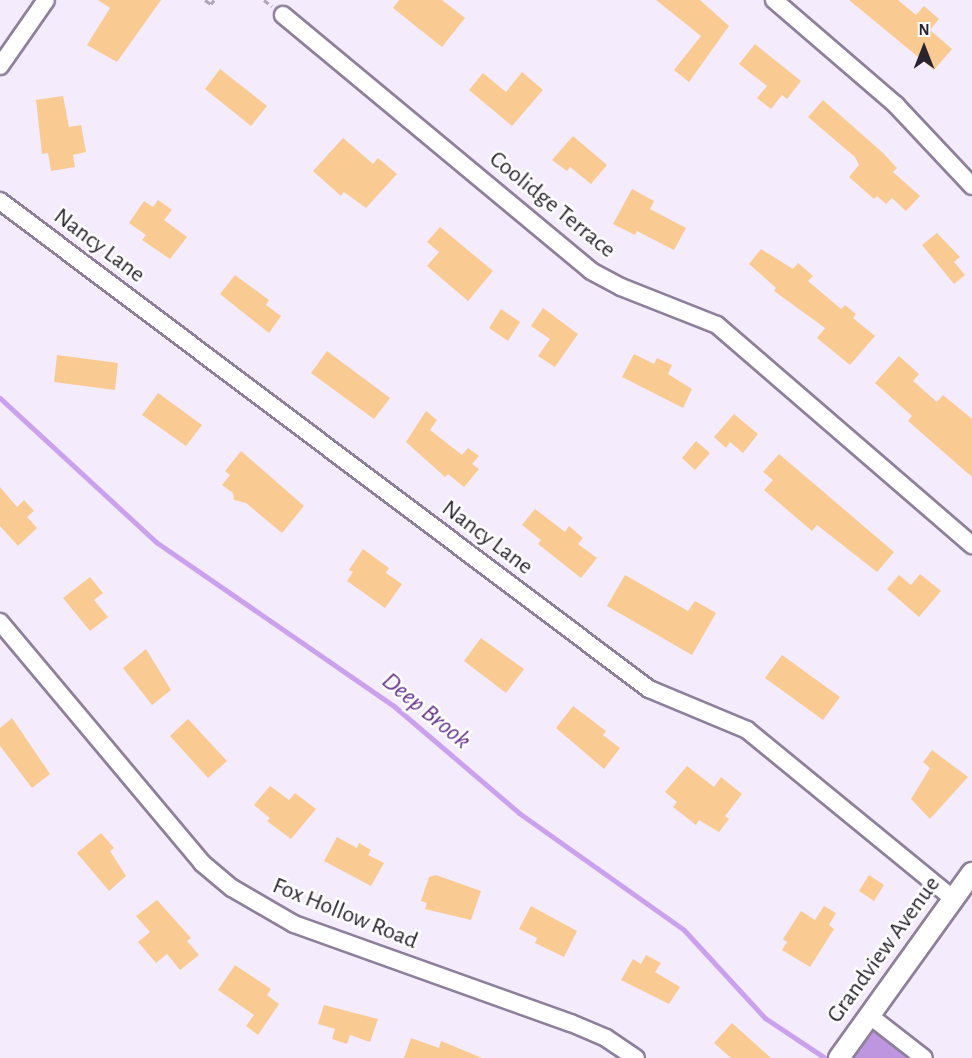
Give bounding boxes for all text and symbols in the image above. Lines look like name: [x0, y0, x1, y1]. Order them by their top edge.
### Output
north arrow: [894, 18, 954, 78]
text: N: [918, 22, 930, 38]
street label: Coolidge Terrace: [483, 145, 621, 265]
street label: Nancy Lane: [48, 202, 150, 290]
street label: Nancy Lane: [436, 494, 538, 582]
water label: Deep Brook: [375, 666, 477, 756]
street label: Grandview Avenue: [821, 871, 947, 1029]
street label: Fox Hollow Road: [268, 872, 422, 956]

